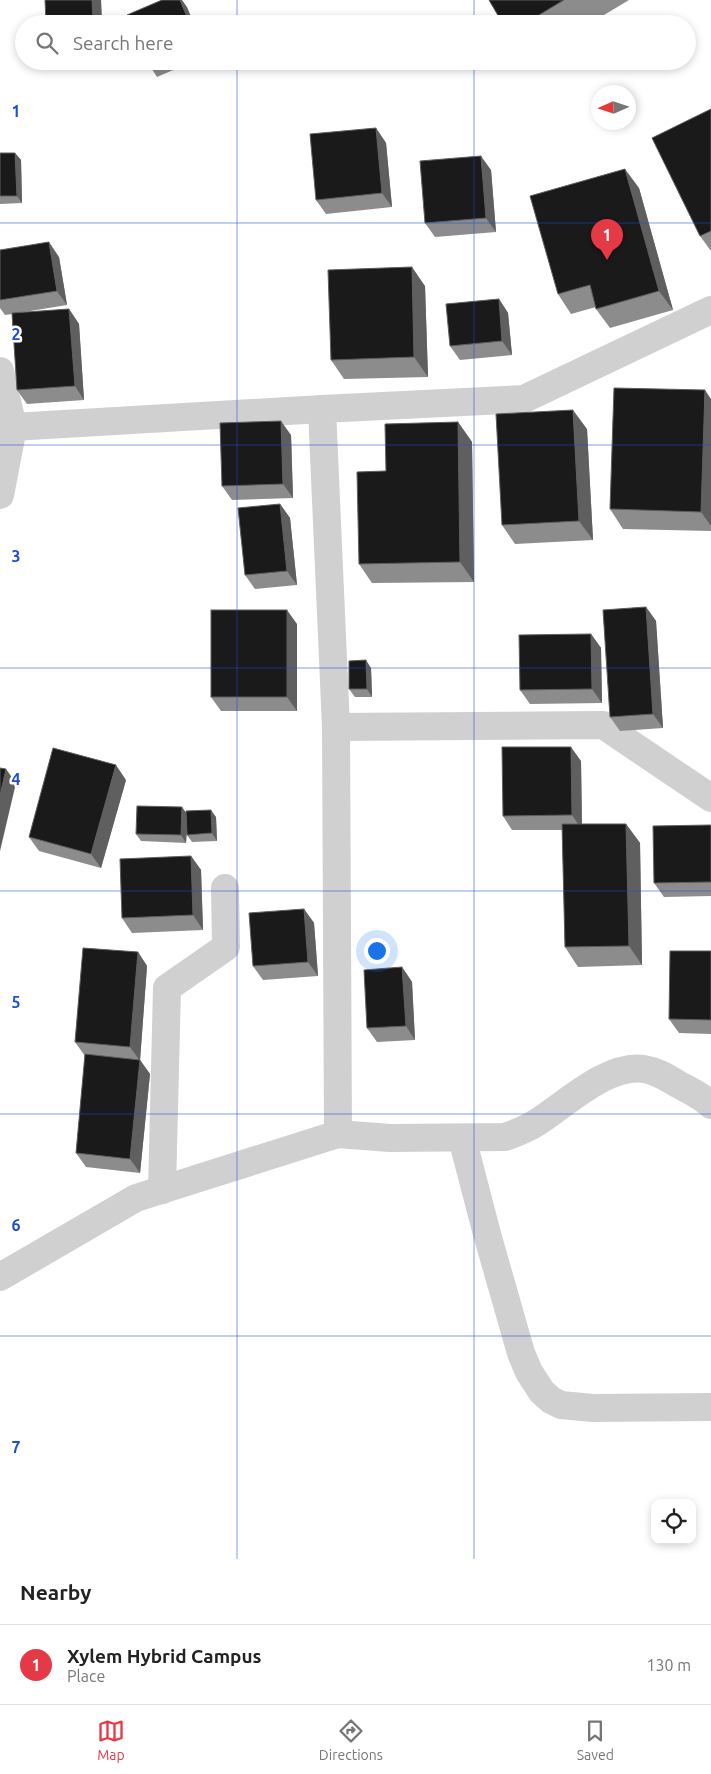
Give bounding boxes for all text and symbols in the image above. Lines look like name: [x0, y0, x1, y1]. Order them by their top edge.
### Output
search box: [15, 15, 696, 70]
icon: search: [33, 29, 61, 57]
text: Search here: [73, 32, 173, 54]
north arrow: [591, 85, 636, 130]
text: 1: [11, 102, 21, 120]
pin: 1: [591, 219, 623, 260]
text: 2: [11, 325, 21, 343]
text: 3: [11, 547, 21, 565]
text: 4: [11, 770, 21, 788]
your location: [364, 938, 390, 964]
text: 5: [11, 993, 21, 1011]
text: 6: [11, 1216, 21, 1234]
text: 7: [11, 1438, 21, 1456]
map controls: [651, 1499, 696, 1544]
button: locate: [651, 1499, 696, 1544]
text: Nearby: [20, 1580, 91, 1604]
text: Xylem Hybrid Campus: [67, 1645, 262, 1667]
text: 1: [31, 1656, 41, 1674]
text: 130 m: [646, 1656, 691, 1674]
text: Place: [67, 1667, 105, 1685]
tab: Map: [97, 1717, 125, 1763]
tab: Directions: [319, 1717, 383, 1763]
tab: Saved: [577, 1717, 614, 1763]

